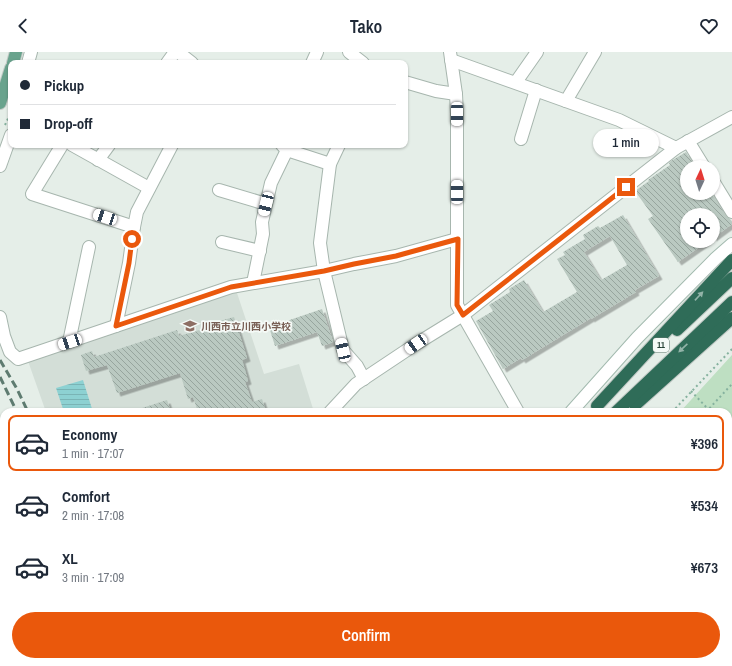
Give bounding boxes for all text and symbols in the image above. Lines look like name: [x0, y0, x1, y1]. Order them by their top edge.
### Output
text: Tako: [350, 14, 382, 39]
icon: back: [12, 15, 34, 37]
icon: heart: [698, 15, 720, 37]
text: Pickup: [44, 75, 84, 96]
car: [451, 102, 463, 126]
text: Drop-off: [44, 113, 93, 134]
callout: 1 min: [593, 129, 659, 157]
text: 1 min: [612, 134, 640, 151]
north arrow: [680, 160, 720, 200]
map controls: [680, 160, 720, 248]
route end: [617, 178, 635, 196]
car: [451, 180, 463, 204]
car: [257, 191, 275, 217]
car: [92, 208, 118, 226]
button: locate: [680, 208, 720, 248]
route start: [123, 230, 141, 248]
one-way arrow: [695, 290, 704, 301]
school or university icon: 川西市立川西小学校: [182, 318, 198, 334]
place label: 川西市立川西小学校: [201, 320, 291, 333]
car: [403, 332, 429, 356]
car: [57, 333, 83, 351]
car: [334, 337, 352, 363]
road number: 11: [653, 338, 669, 352]
one-way arrow: [678, 344, 688, 353]
text: Economy: [62, 424, 117, 445]
icon: car: [14, 425, 50, 461]
text: ¥396: [691, 433, 718, 454]
text: 1 min · 17:07: [62, 445, 124, 462]
text: Comfort: [62, 486, 110, 507]
icon: car: [14, 487, 50, 523]
text: ¥534: [691, 495, 718, 516]
text: 2 min · 17:08: [62, 507, 124, 524]
text: XL: [62, 548, 78, 569]
icon: car: [14, 549, 50, 585]
text: ¥673: [691, 557, 718, 578]
text: 3 min · 17:09: [62, 569, 124, 586]
button: Confirm: [12, 612, 720, 658]

